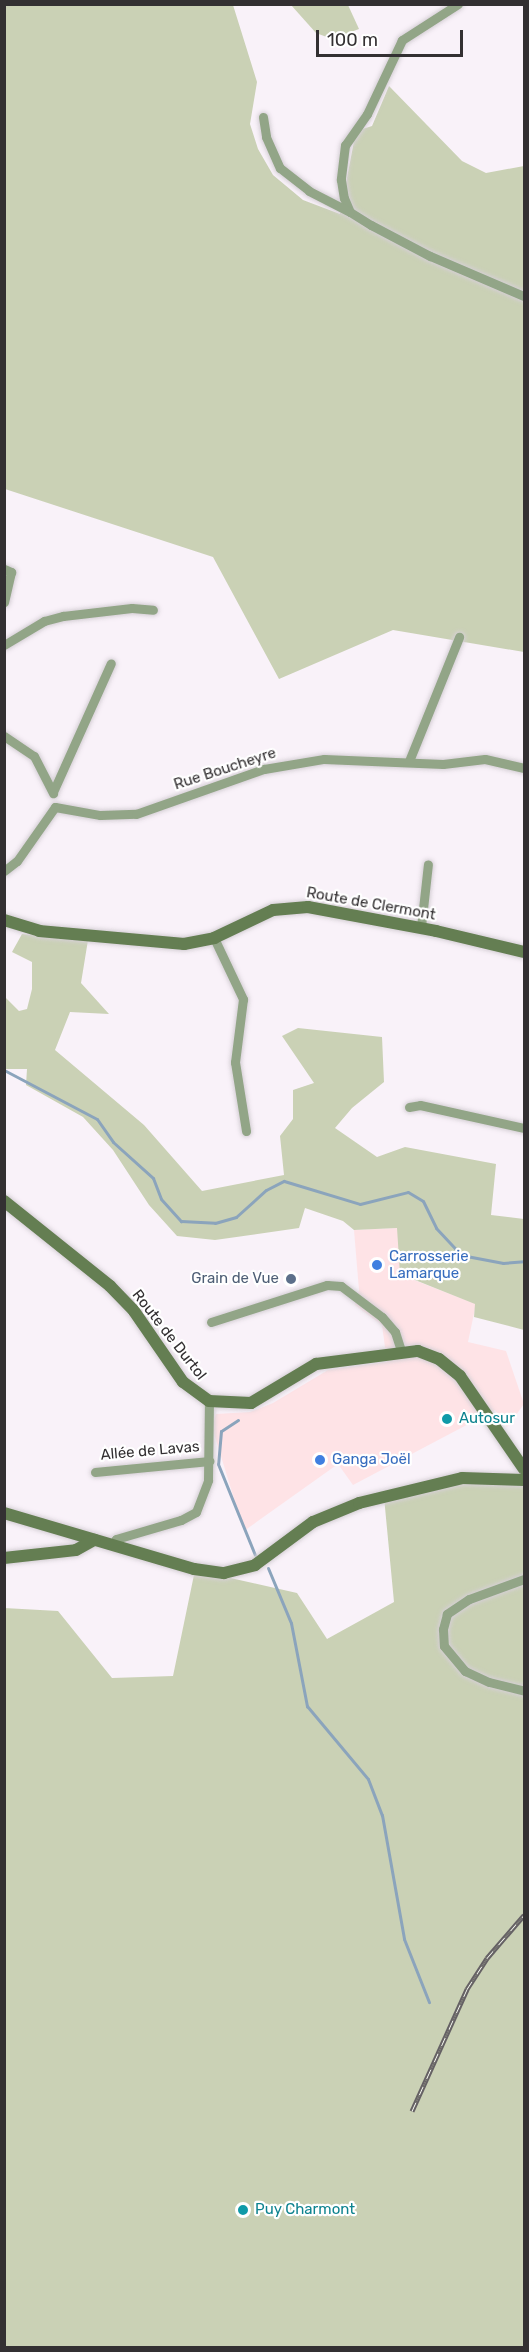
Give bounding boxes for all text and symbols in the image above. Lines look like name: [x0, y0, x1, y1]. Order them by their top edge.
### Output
scale bar: [319, 18, 466, 56]
text: 100 m: [327, 29, 378, 51]
street label: Rue Boucheyre: [172, 744, 278, 794]
street label: Route de Clermont: [305, 884, 437, 924]
place label: Carrosserie Lamarque: [389, 1247, 469, 1282]
marker: Carrosserie Lamarque: [370, 1258, 384, 1272]
place label: Grain de Vue: [191, 1270, 279, 1288]
marker: Grain de Vue: [284, 1272, 298, 1286]
street label: Route de Durtol: [128, 1286, 210, 1384]
place label: Autosur: [459, 1410, 515, 1428]
marker: Autosur: [440, 1412, 454, 1426]
street label: Allée de Lavas: [100, 1438, 200, 1464]
place label: Ganga Joël: [332, 1451, 411, 1469]
marker: Ganga Joël: [313, 1453, 327, 1467]
place label: Puy Charmont: [255, 2201, 356, 2219]
marker: Puy Charmont: [236, 2203, 250, 2217]

